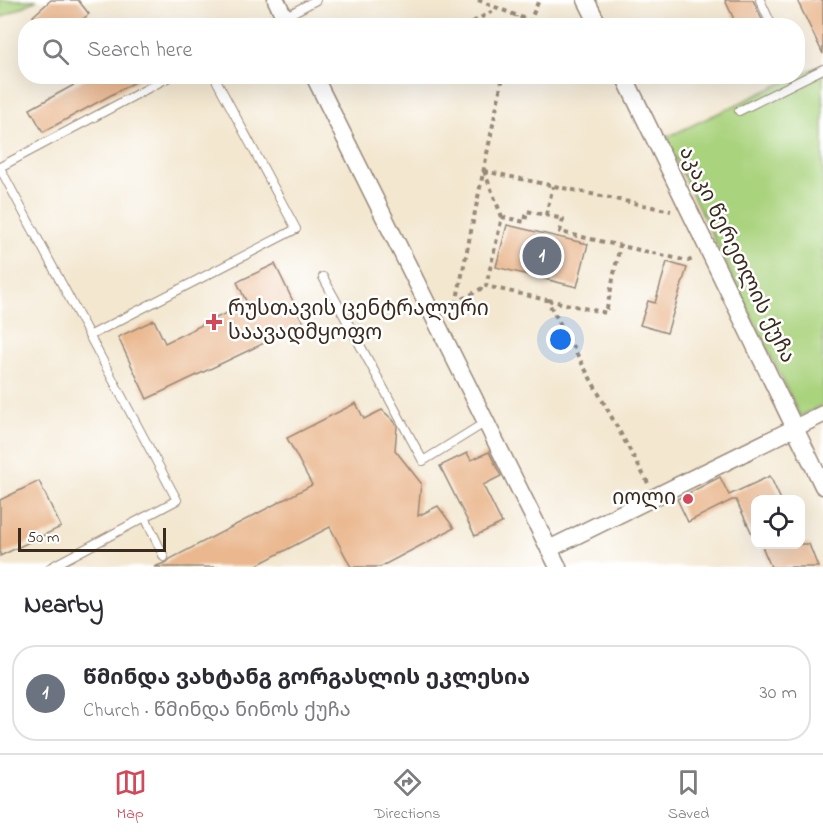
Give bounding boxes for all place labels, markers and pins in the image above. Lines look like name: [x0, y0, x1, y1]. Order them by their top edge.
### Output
pin: 1: [522, 234, 562, 278]
place label: რუსთავის ცენტრალური საავადმყოფო: [228, 295, 489, 349]
marker: რუსთავის ცენტრალური საავადმყოფო: [205, 313, 223, 331]
place label: იოლი: [612, 484, 676, 514]
marker: იოლი: [681, 492, 695, 506]

